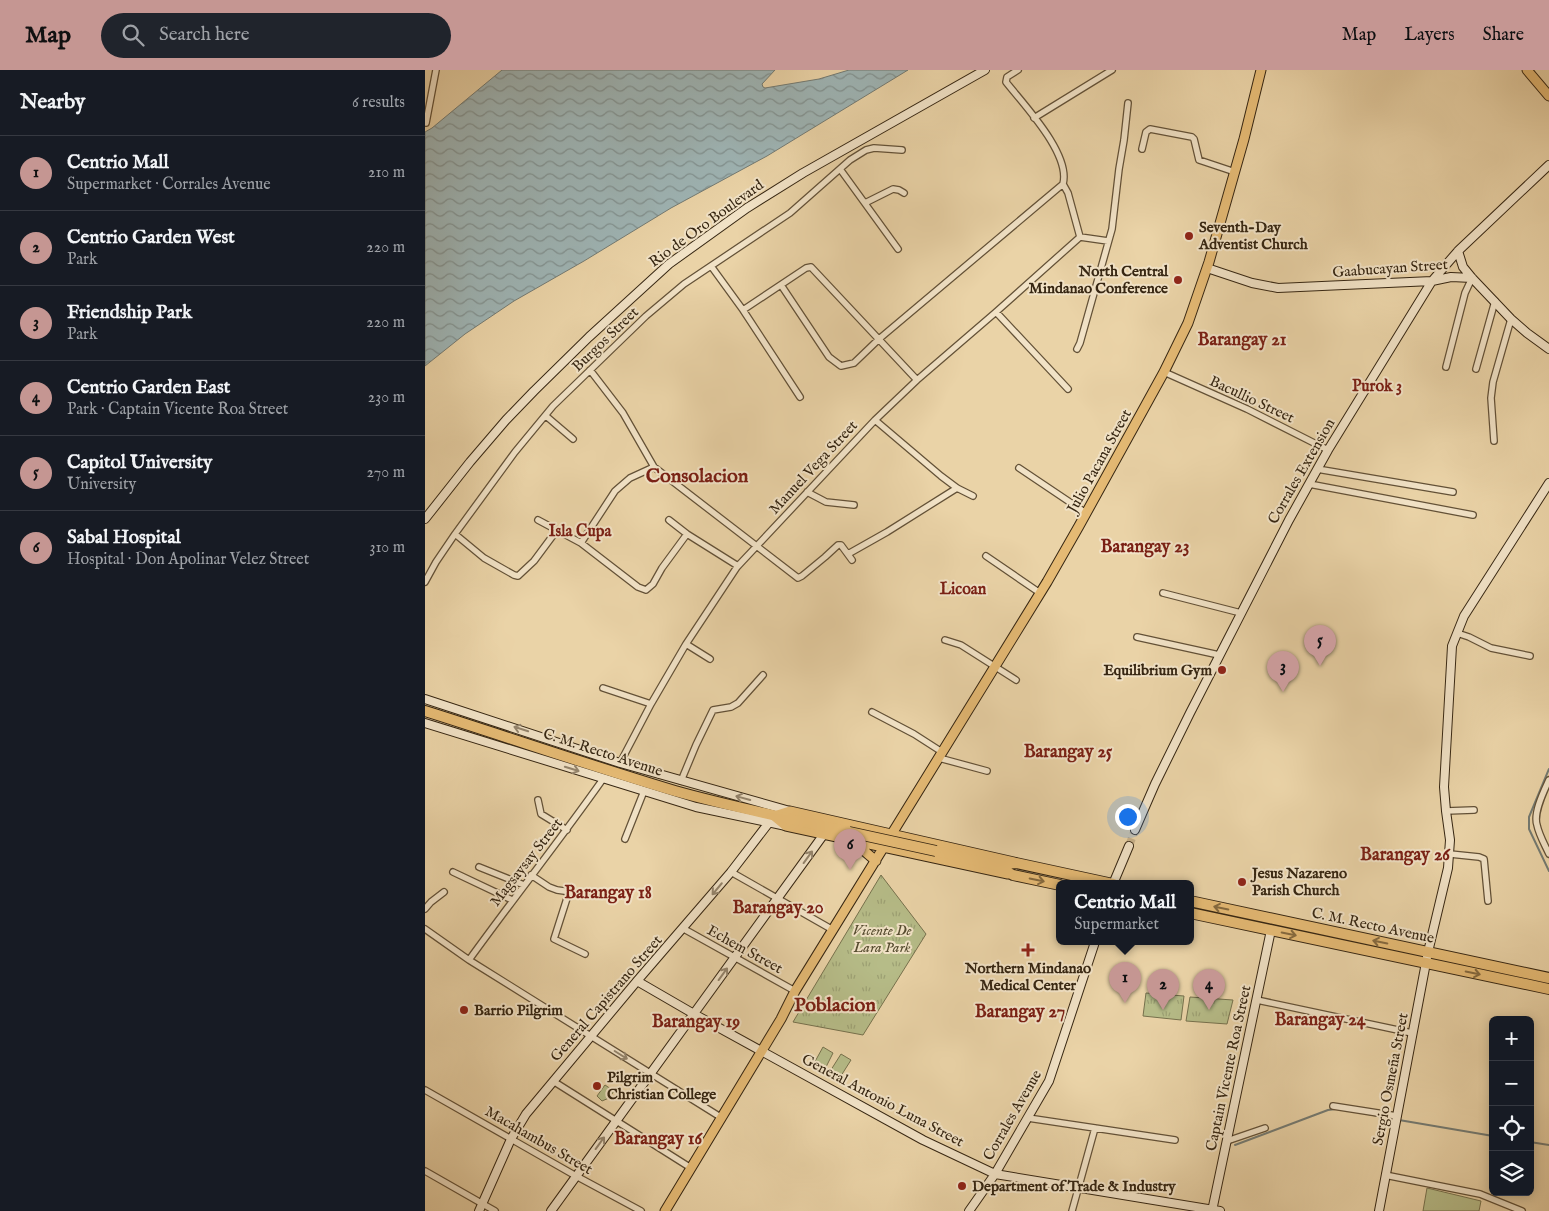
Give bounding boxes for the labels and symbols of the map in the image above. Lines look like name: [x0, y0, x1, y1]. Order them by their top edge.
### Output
street label: Rio de Oro Boulevard: [645, 175, 768, 271]
place label: Seventh-Day Adventist Church: [1198, 218, 1309, 254]
marker: Seventh-Day Adventist Church: [1183, 230, 1195, 242]
street label: Gaabucayan Street: [1332, 255, 1448, 282]
place label: North Central Mindanao Conference: [1029, 262, 1169, 298]
marker: North Central Mindanao Conference: [1172, 274, 1184, 286]
street label: Burgos Street: [568, 303, 643, 376]
district label: Barangay 21: [1198, 329, 1287, 352]
street label: Bacullio Street: [1206, 372, 1297, 427]
district label: Purok 3: [1352, 377, 1402, 397]
street label: Julio Pacana Street: [1062, 406, 1136, 518]
street label: Corrales Extension: [1264, 415, 1339, 527]
street label: Manuel Vega Street: [765, 416, 862, 518]
district label: Consolacion: [646, 464, 749, 489]
district label: Isla Cupa: [549, 522, 612, 542]
district label: Barangay 23: [1101, 536, 1190, 559]
district label: Licoan: [940, 580, 987, 600]
pin: 5: [1304, 625, 1336, 666]
pin: 3: [1267, 651, 1299, 692]
place label: Equilibrium Gym: [1103, 661, 1212, 680]
marker: Equilibrium Gym: [1216, 664, 1228, 676]
one-way arrow: [513, 724, 529, 734]
street label: C. M. Recto Avenue: [541, 724, 665, 781]
district label: Barangay 25: [1024, 741, 1113, 764]
one-way arrow: [563, 764, 579, 774]
one-way arrow: [735, 793, 751, 803]
your location: [1115, 804, 1141, 830]
street label: Magsaysay Street: [486, 814, 567, 910]
pin: 6: [834, 829, 866, 870]
district label: Barangay 26: [1360, 844, 1451, 867]
one-way arrow: [803, 850, 813, 864]
place label: Jesus Nazareno Parish Church: [1250, 864, 1347, 900]
one-way arrow: [1028, 876, 1044, 885]
marker: Jesus Nazareno Parish Church: [1236, 876, 1248, 888]
district label: Barangay 18: [564, 882, 652, 905]
one-way arrow: [711, 883, 723, 896]
district label: Barangay 20: [732, 897, 824, 920]
one-way arrow: [1213, 903, 1229, 912]
street label: C. M. Recto Avenue: [1310, 903, 1436, 948]
street label: Echem Street: [704, 921, 786, 978]
park label: Vicente De Lara Park: [852, 921, 912, 957]
one-way arrow: [1281, 930, 1297, 939]
street label: General Capistrano Street: [546, 931, 666, 1065]
one-way arrow: [1372, 937, 1388, 946]
marker: Northern Mindanao Medical Center: [1021, 943, 1035, 957]
place label: Northern Mindanao Medical Center: [964, 959, 1091, 995]
pin: 1: [1109, 962, 1141, 1003]
one-way arrow: [718, 968, 728, 982]
pin: 2: [1147, 969, 1179, 1010]
pin: 4: [1193, 969, 1225, 1010]
one-way arrow: [1465, 969, 1481, 978]
street label: Captain Vicente Roa Street: [1202, 983, 1255, 1153]
district label: Poblacion: [794, 993, 876, 1018]
place label: Barrio Pilgrim: [474, 1001, 563, 1020]
district label: Barangay 27: [975, 1001, 1065, 1024]
marker: Barrio Pilgrim: [458, 1004, 470, 1016]
district label: Barangay 24: [1274, 1009, 1367, 1032]
district label: Barangay 19: [652, 1011, 740, 1034]
street label: Sergio Osmeña Street: [1368, 1011, 1413, 1147]
one-way arrow: [614, 1050, 628, 1060]
street label: General Antonio Luna Street: [798, 1050, 967, 1151]
street label: Corrales Avenue: [979, 1066, 1046, 1164]
place label: Pilgrim Christian College: [607, 1068, 716, 1104]
marker: Pilgrim Christian College: [591, 1080, 603, 1092]
street label: Macahambus Street: [482, 1102, 596, 1179]
district label: Barangay 16: [614, 1128, 703, 1151]
one-way arrow: [595, 1137, 606, 1150]
place label: Department of Trade & Industry: [972, 1177, 1176, 1196]
marker: Department of Trade & Industry: [956, 1180, 968, 1192]

